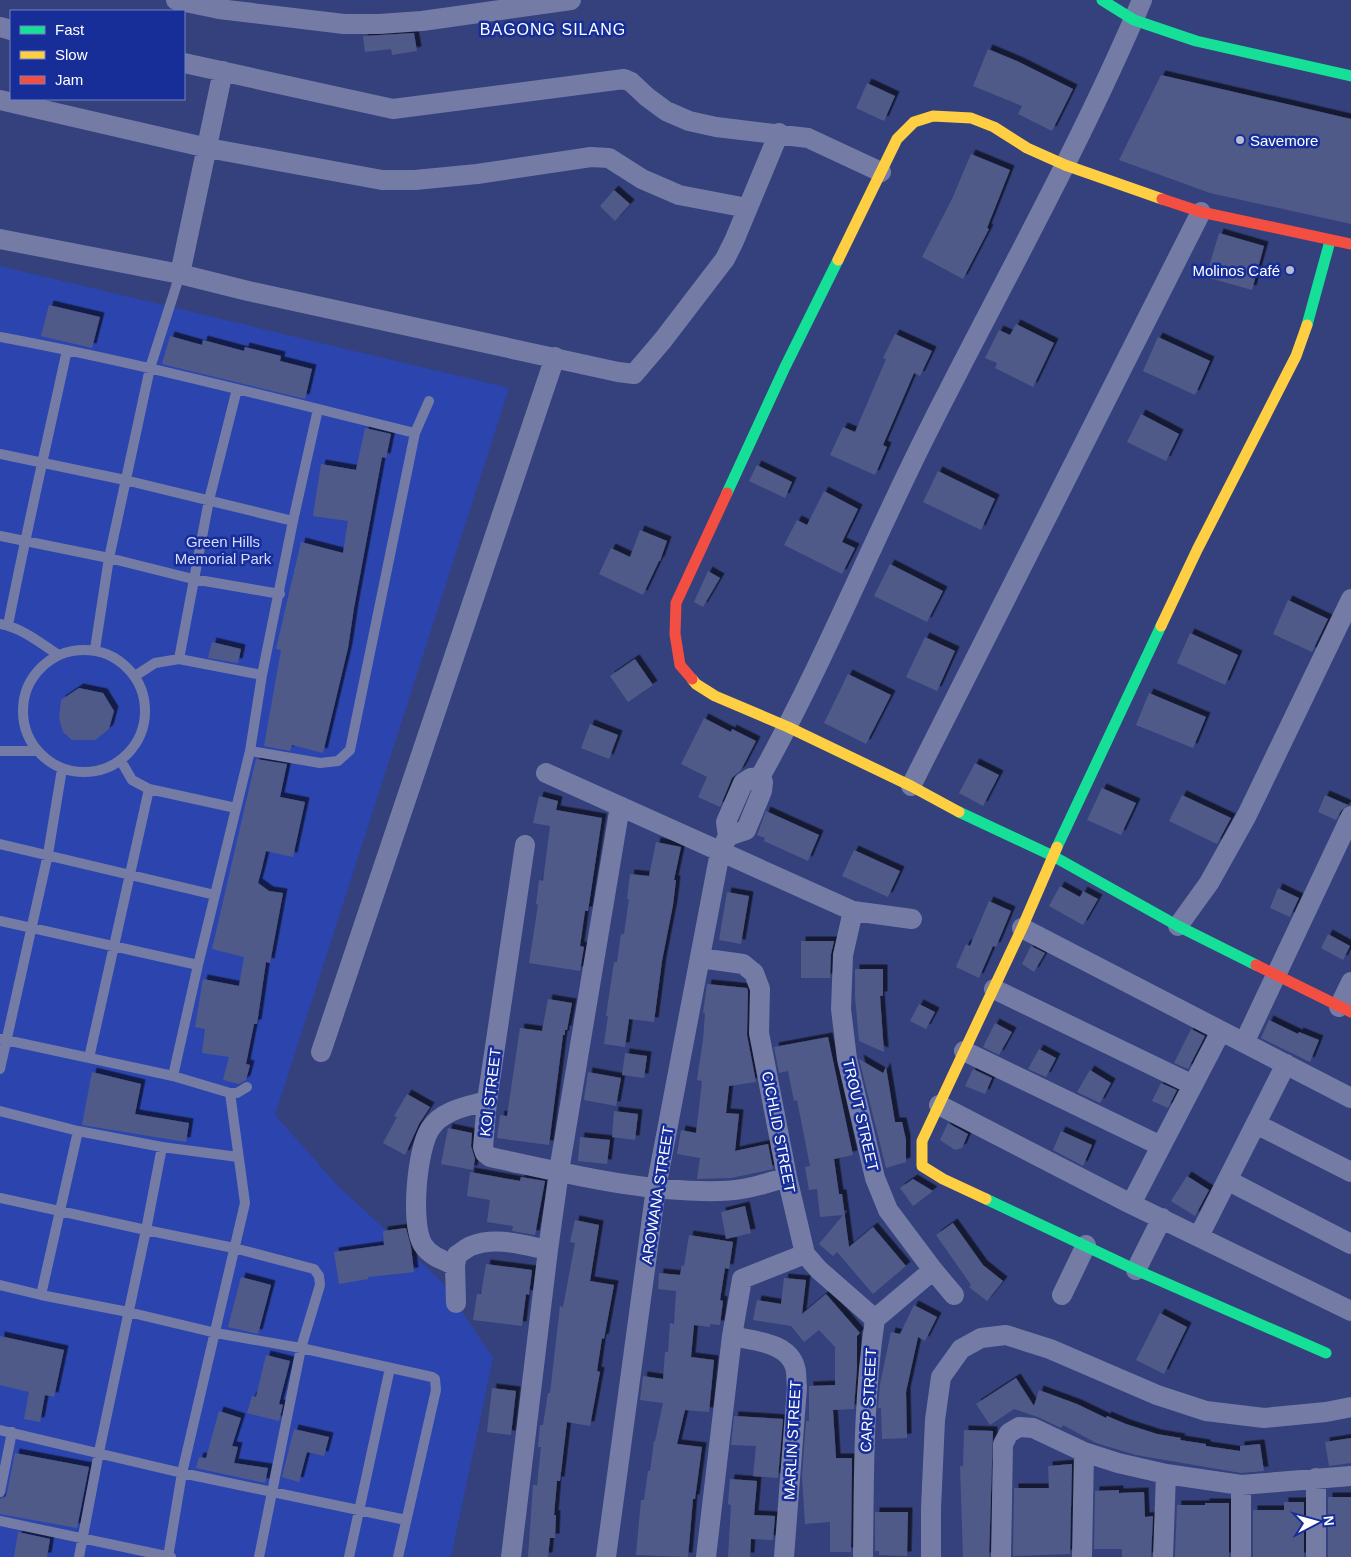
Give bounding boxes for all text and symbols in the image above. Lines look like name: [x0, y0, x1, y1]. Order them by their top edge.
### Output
legend: [10, 10, 185, 100]
text: Fast: [55, 21, 85, 38]
district label: BAGONG SILANG: [480, 21, 626, 38]
text: Slow: [55, 46, 88, 63]
text: Jam: [55, 71, 83, 88]
place label: Savemore: [1250, 132, 1318, 149]
marker: Savemore: [1234, 134, 1246, 146]
place label: Molinos Café: [1192, 262, 1280, 279]
marker: Molinos Café: [1284, 264, 1296, 276]
park label: Green Hills Memorial Park: [175, 533, 272, 567]
street label: KOI STREET: [476, 1047, 504, 1137]
street label: TROUT STREET: [840, 1057, 882, 1173]
street label: CICHLID STREET: [759, 1070, 799, 1194]
street label: AROWANA STREET: [638, 1125, 676, 1265]
street label: CARP STREET: [857, 1347, 879, 1453]
street label: MARLIN STREET: [780, 1380, 804, 1500]
north arrow: [1291, 1497, 1341, 1547]
text: N: [1320, 1515, 1337, 1527]

